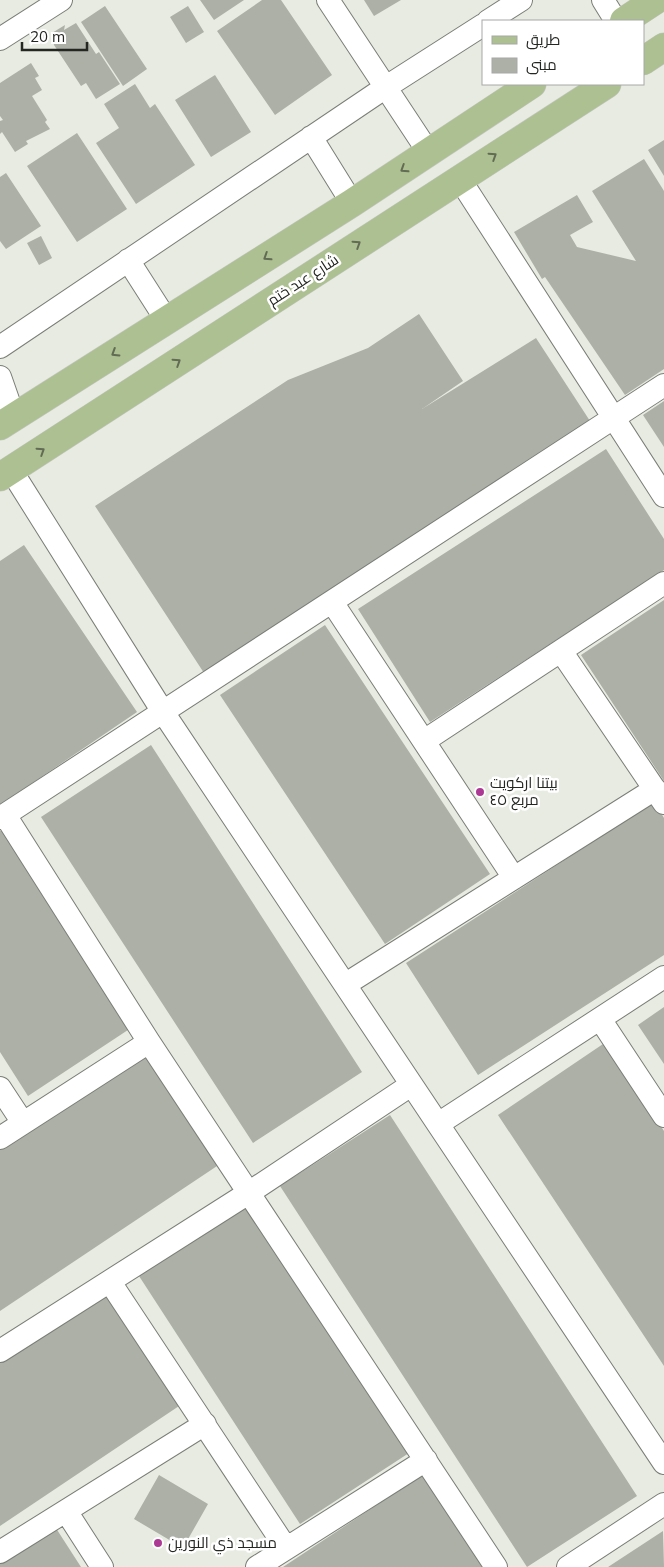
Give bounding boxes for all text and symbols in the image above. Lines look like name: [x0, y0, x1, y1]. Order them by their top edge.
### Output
scale bar: [22, 20, 88, 52]
legend: [482, 20, 644, 85]
text: 20 m: [30, 27, 65, 46]
text: طريق: [526, 30, 560, 50]
text: مبنى: [526, 55, 557, 75]
one-way arrow: [488, 153, 497, 162]
one-way arrow: [400, 163, 409, 172]
one-way arrow: [352, 241, 361, 251]
street label: شارع عبد ختم: [264, 250, 343, 311]
one-way arrow: [263, 251, 273, 260]
one-way arrow: [111, 347, 120, 357]
one-way arrow: [171, 359, 181, 368]
one-way arrow: [36, 447, 45, 457]
place label: بيتنا اركويت مربع ٤٥: [490, 773, 558, 811]
marker: بيتنا اركويت مربع ٤٥: [474, 786, 486, 798]
place label: مسجد ذي النورين: [168, 1533, 277, 1555]
marker: مسجد ذي النورين: [152, 1537, 164, 1549]

